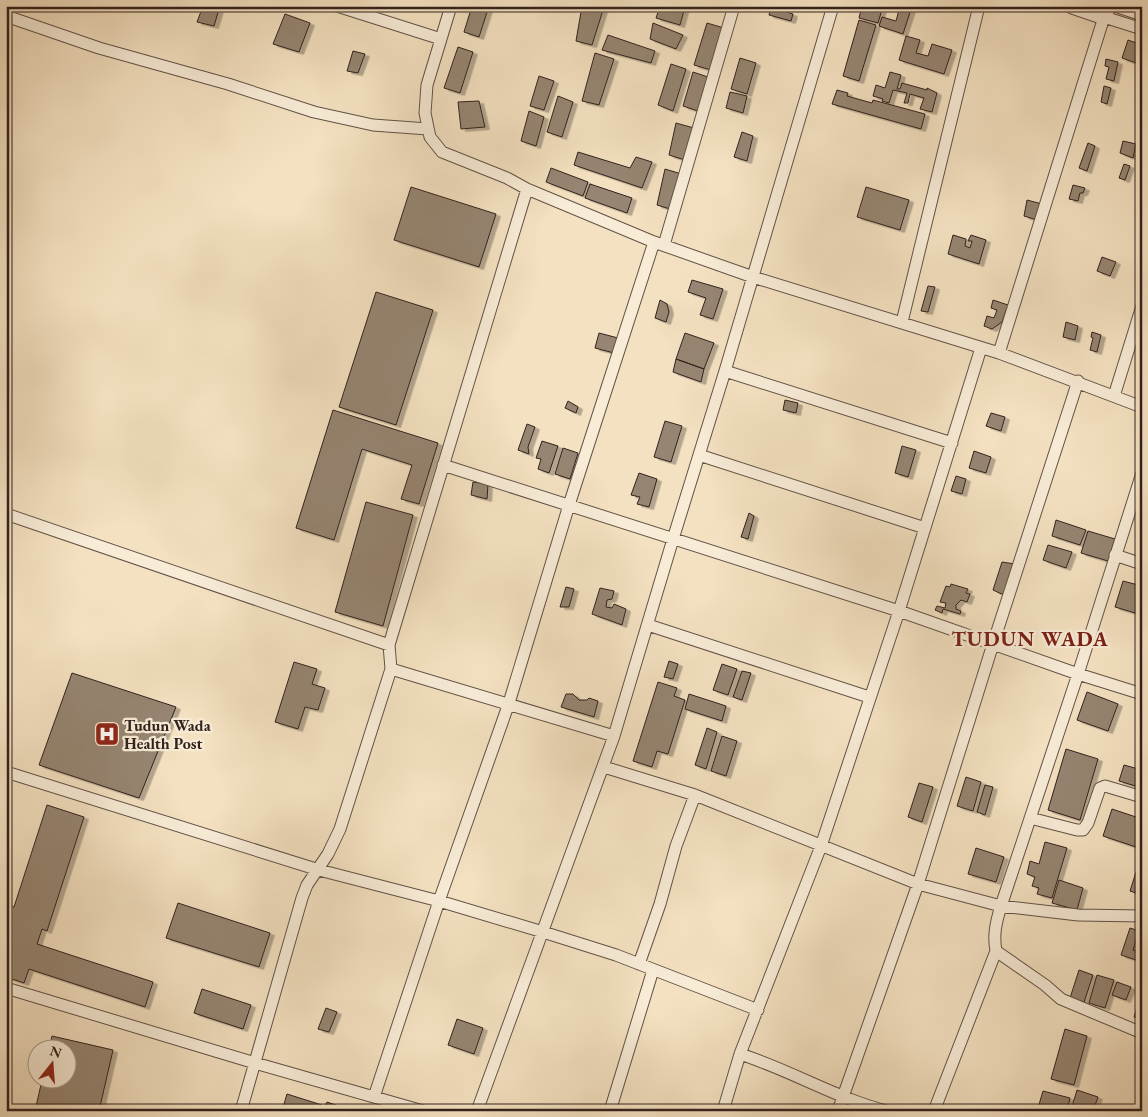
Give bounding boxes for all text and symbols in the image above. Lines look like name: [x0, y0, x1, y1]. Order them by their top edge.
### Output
district label: TUDUN WADA: [951, 625, 1109, 652]
place label: Tudun Wada Health Post: [124, 715, 212, 754]
hospital icon: Tudun Wada Health Post: [94, 721, 120, 747]
north arrow: [28, 1040, 78, 1090]
text: N: [48, 1041, 64, 1062]

